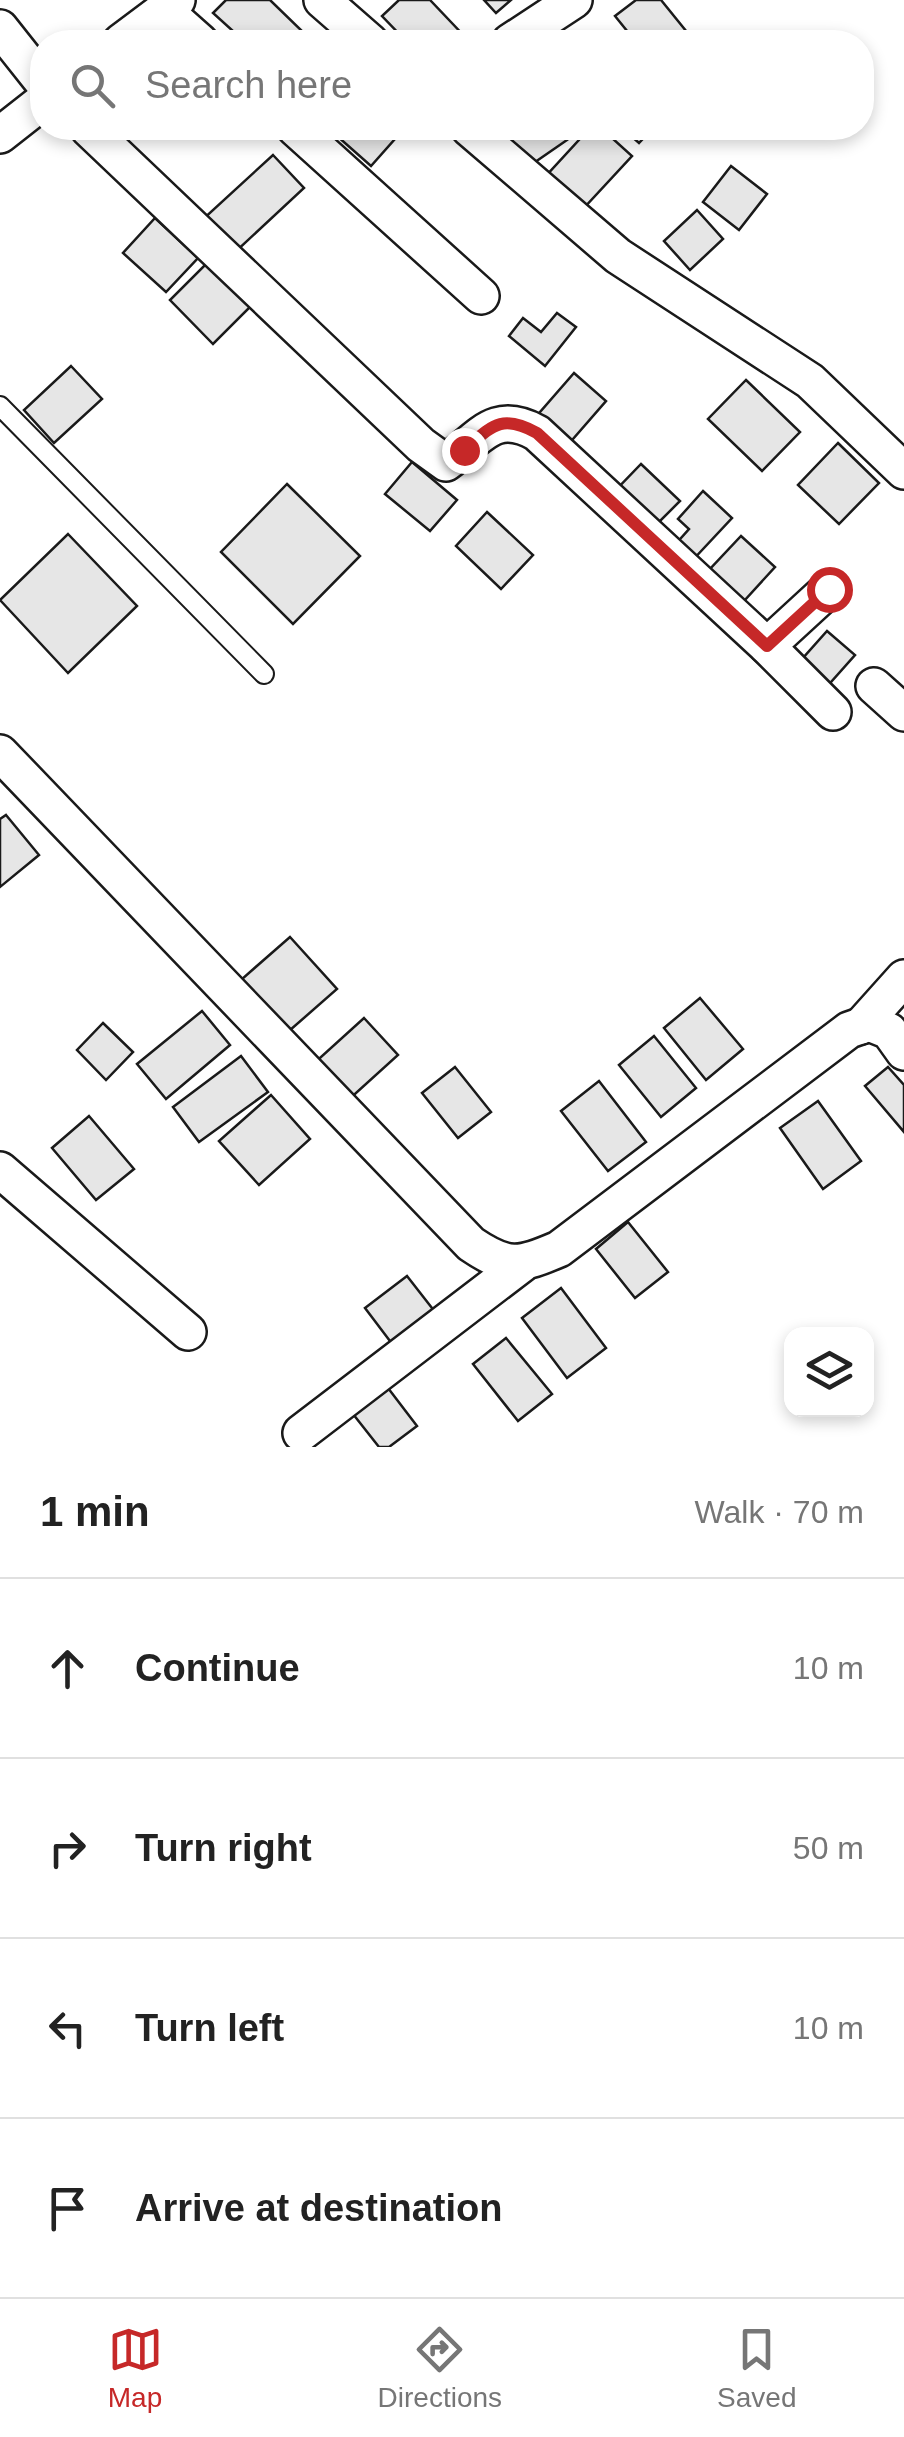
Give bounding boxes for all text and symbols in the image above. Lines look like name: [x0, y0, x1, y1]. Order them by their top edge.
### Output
search box: [30, 30, 874, 140]
icon: search: [65, 58, 120, 113]
text: Search here: [145, 64, 352, 106]
route end: [442, 428, 488, 474]
route start: [807, 567, 853, 613]
map controls: [784, 1327, 874, 1417]
button: layers: [784, 1327, 874, 1417]
text: 1 min: [40, 1488, 150, 1535]
text: Walk · 70 m: [695, 1494, 864, 1530]
icon: ahead: [40, 1641, 95, 1696]
text: Continue: [135, 1647, 300, 1689]
text: 10 m: [793, 1650, 864, 1686]
icon: right: [40, 1821, 95, 1876]
text: Turn right: [135, 1827, 312, 1869]
text: 50 m: [793, 1830, 864, 1866]
icon: left: [40, 2001, 95, 2056]
text: Turn left: [135, 2007, 284, 2049]
text: 10 m: [793, 2010, 864, 2046]
icon: arrive: [40, 2181, 95, 2236]
text: Arrive at destination: [135, 2187, 502, 2229]
tab: Map: [108, 2322, 163, 2414]
tab: Directions: [378, 2322, 502, 2414]
tab: Saved: [717, 2322, 796, 2414]

